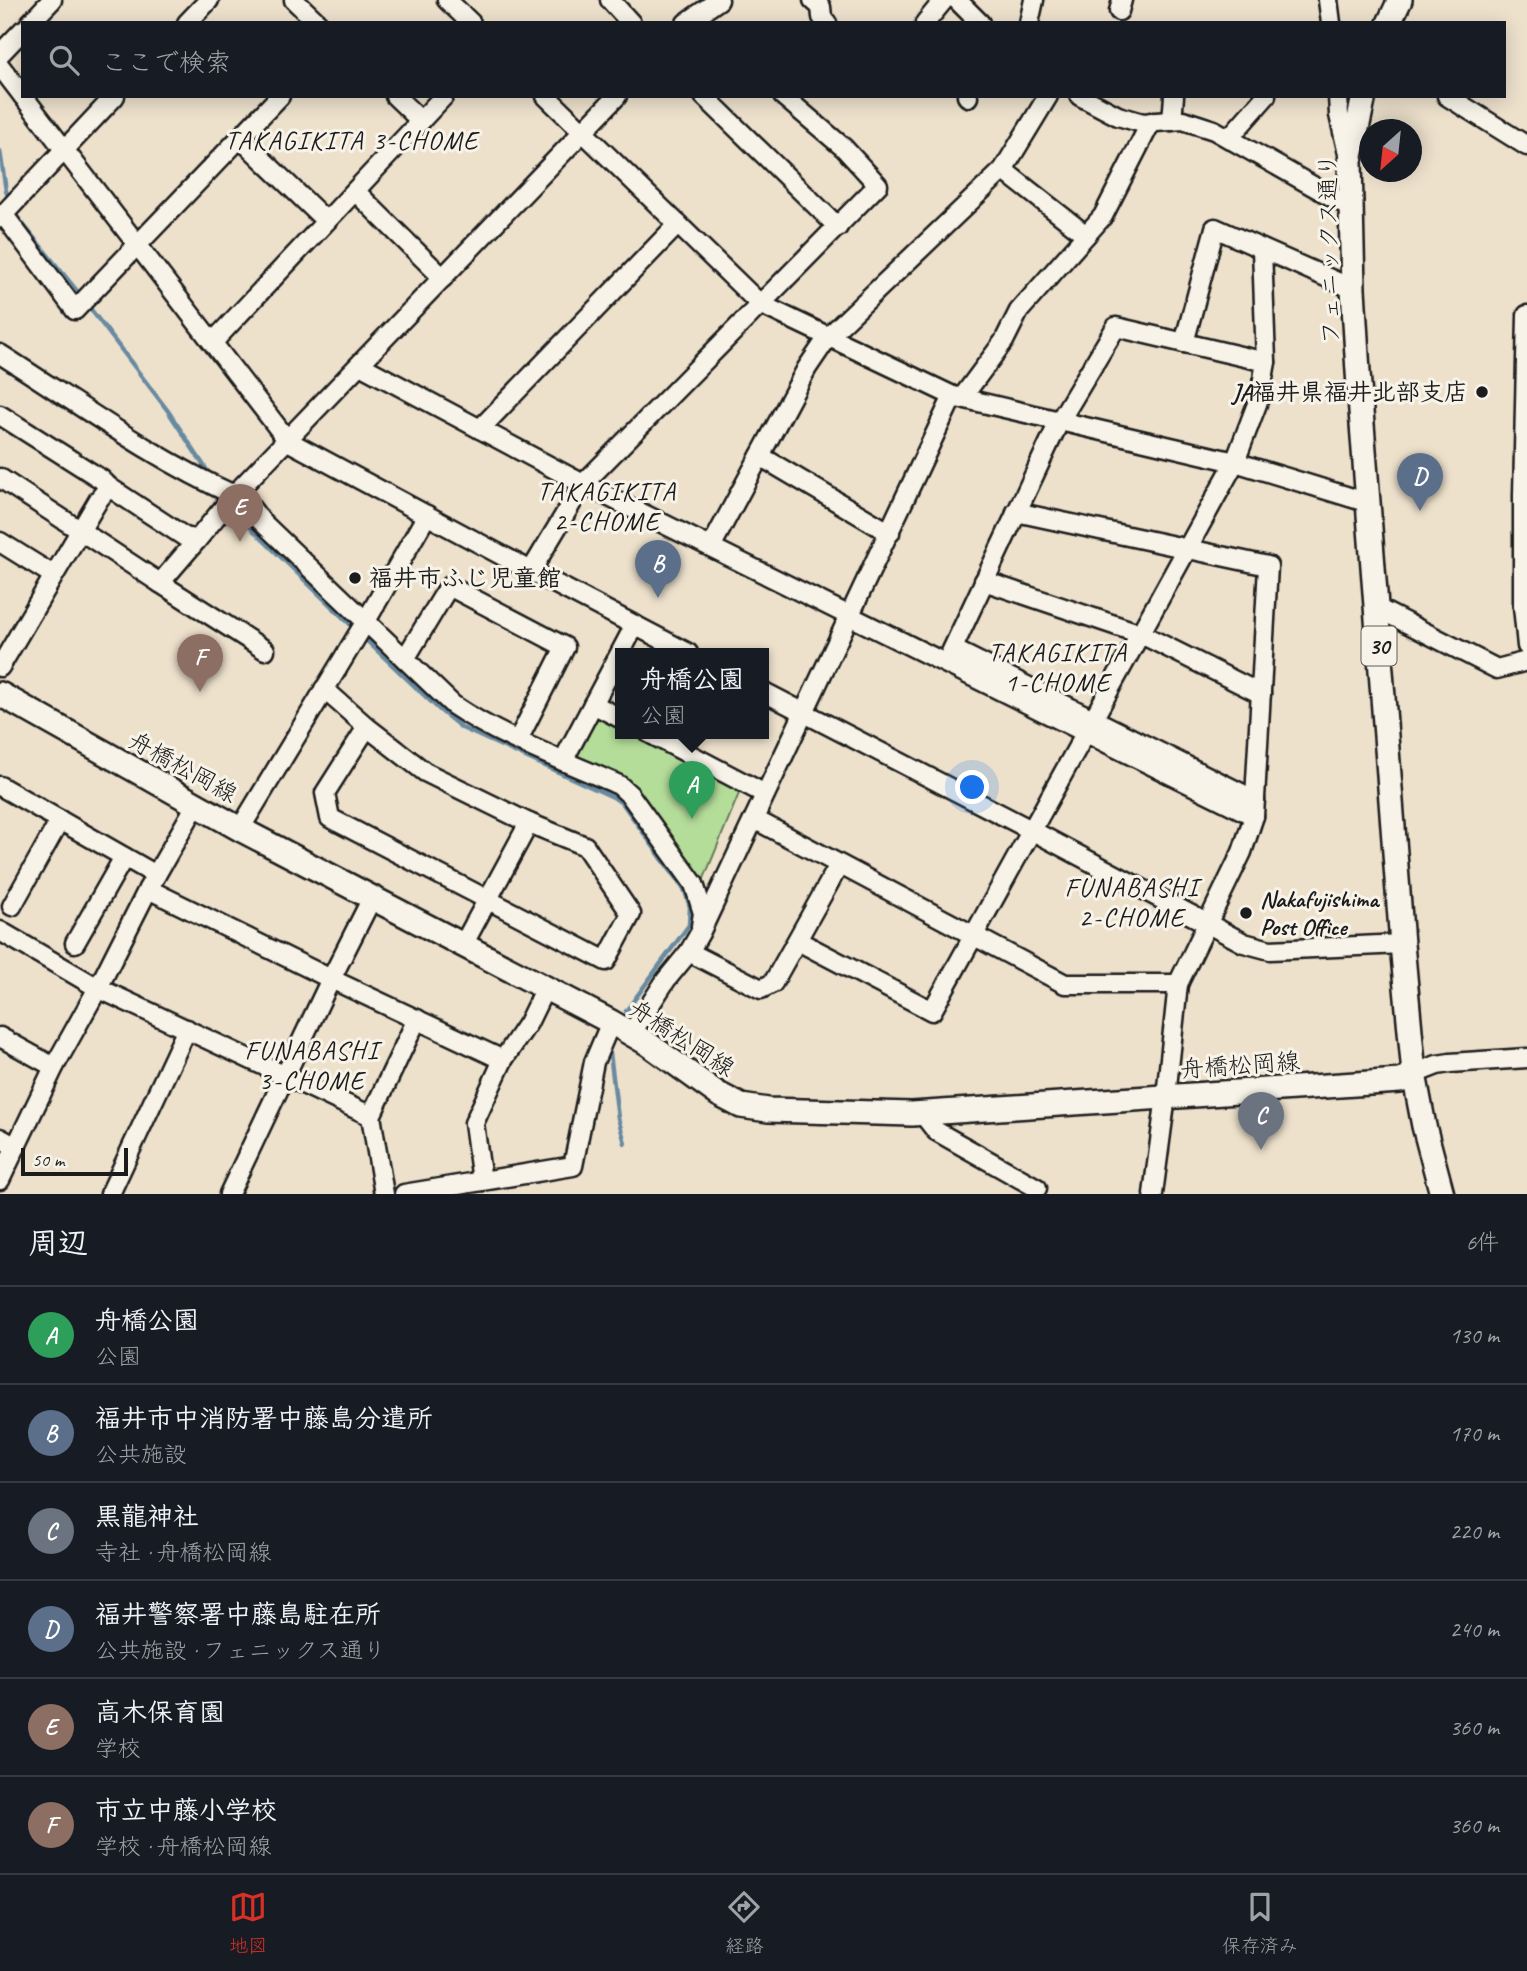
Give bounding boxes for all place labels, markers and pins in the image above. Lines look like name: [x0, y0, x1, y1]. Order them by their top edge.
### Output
place label: JA福井県福井北部支店: [1230, 377, 1468, 407]
marker: JA福井県福井北部支店: [1474, 384, 1490, 400]
pin: D: [1397, 453, 1443, 511]
pin: E: [217, 484, 263, 542]
pin: B: [635, 540, 681, 598]
place label: 福井市ふじ児童館: [369, 563, 561, 593]
marker: 福井市ふじ児童館: [347, 570, 363, 586]
pin: F: [177, 634, 223, 692]
pin: A: [669, 761, 715, 819]
place label: Nakafujishima Post Office: [1260, 884, 1380, 942]
marker: Nakafujishima Post Office: [1238, 905, 1254, 921]
pin: C: [1238, 1092, 1284, 1150]

